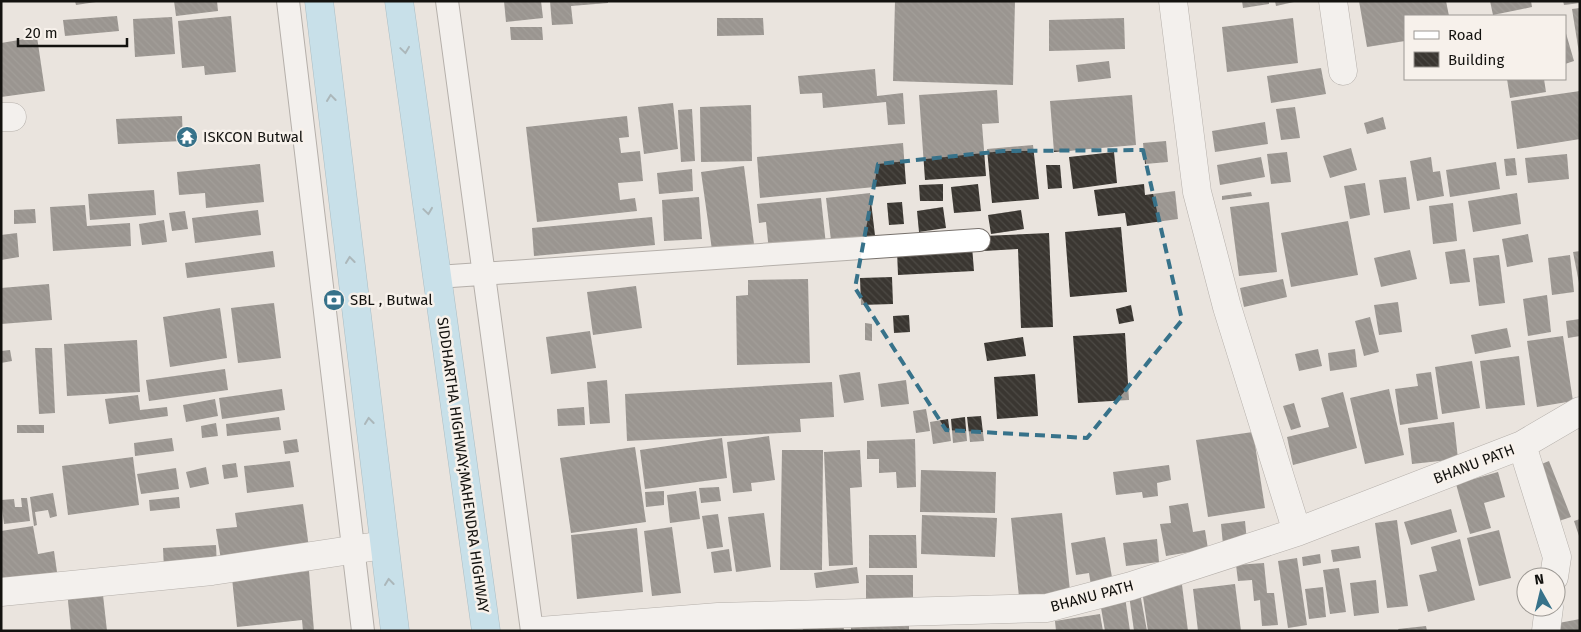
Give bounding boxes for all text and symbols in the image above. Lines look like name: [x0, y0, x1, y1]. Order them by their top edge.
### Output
scale bar: [18, 15, 126, 47]
legend: [1404, 15, 1566, 80]
text: 20 m: [25, 24, 58, 42]
text: Road: [1448, 26, 1483, 44]
one-way arrow: [400, 45, 410, 54]
text: Building: [1448, 51, 1504, 69]
one-way arrow: [326, 94, 337, 102]
temple icon: ISKCON Butwal: [175, 125, 199, 149]
place label: ISKCON Butwal: [203, 128, 304, 146]
one-way arrow: [422, 206, 432, 215]
one-way arrow: [345, 255, 356, 263]
bank icon: SBL , Butwal: [322, 288, 346, 312]
place label: SBL , Butwal: [350, 291, 433, 309]
street label: SIDDHARTHA HIGHWAY;MAHENDRA HIGHWAY: [433, 316, 493, 615]
one-way arrow: [364, 417, 375, 425]
street label: BHANU PATH: [1431, 440, 1517, 488]
north arrow: [1516, 567, 1566, 617]
text: N: [1533, 571, 1545, 589]
street label: BHANU PATH: [1048, 576, 1136, 616]
one-way arrow: [384, 578, 395, 586]

